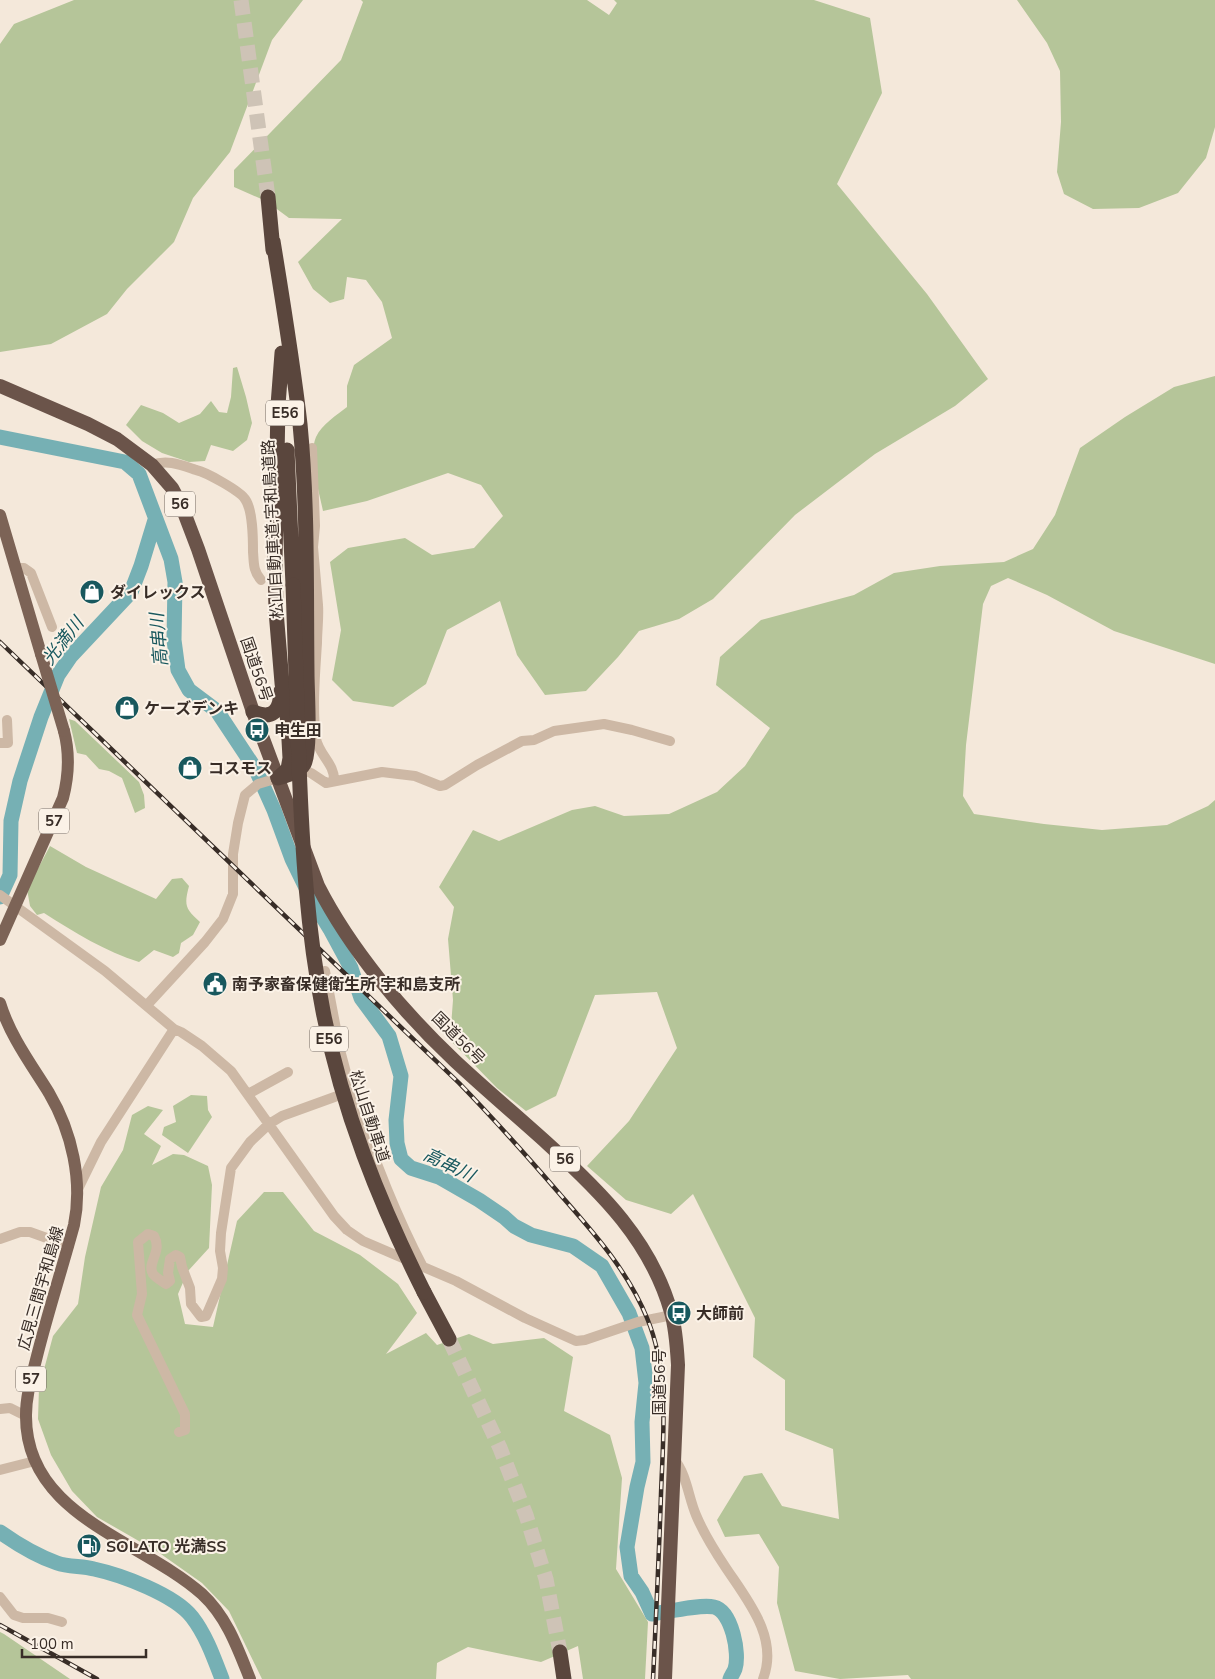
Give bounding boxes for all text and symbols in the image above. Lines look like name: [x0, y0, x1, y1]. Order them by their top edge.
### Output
road number: E56: [266, 400, 304, 426]
street label: 松山自動車道;宇和島道路: [257, 439, 289, 619]
road number: 56: [165, 492, 195, 516]
shop icon: ダイレックス: [79, 579, 105, 605]
place label: ダイレックス: [110, 582, 206, 604]
water label: 高串川: [145, 610, 173, 668]
water label: 光満川: [37, 611, 90, 670]
street label: 国道56号: [235, 634, 277, 705]
shop icon: ケーズデンキ: [114, 695, 140, 721]
place label: ケーズデンキ: [144, 698, 239, 720]
bus stop icon: 申生田: [244, 717, 270, 743]
place label: 申生田: [274, 720, 322, 742]
shop icon: コスモス: [177, 755, 203, 781]
place label: コスモス: [208, 758, 272, 780]
road number: 57: [39, 808, 69, 834]
public building icon: 南予家畜保健衛生所 宇和島支所: [202, 971, 228, 997]
place label: 南予家畜保健衛生所 宇和島支所: [232, 974, 460, 996]
street label: 国道56号: [427, 1007, 490, 1070]
road number: E56: [310, 1026, 348, 1052]
street label: 松山自動車道: [344, 1067, 394, 1165]
water label: 高串川: [419, 1142, 480, 1188]
road number: 56: [550, 1146, 580, 1172]
street label: 広見三間宇和島線: [13, 1224, 69, 1353]
bus stop icon: 大師前: [666, 1300, 692, 1326]
place label: 大師前: [696, 1303, 744, 1325]
street label: 国道56号: [649, 1348, 671, 1416]
road number: 57: [16, 1366, 46, 1392]
fuel station icon: SOLATO 光満SS: [76, 1533, 102, 1559]
place label: SOLATO 光満SS: [106, 1536, 226, 1558]
scale bar: [22, 1626, 146, 1658]
text: 100 m: [30, 1634, 74, 1654]

